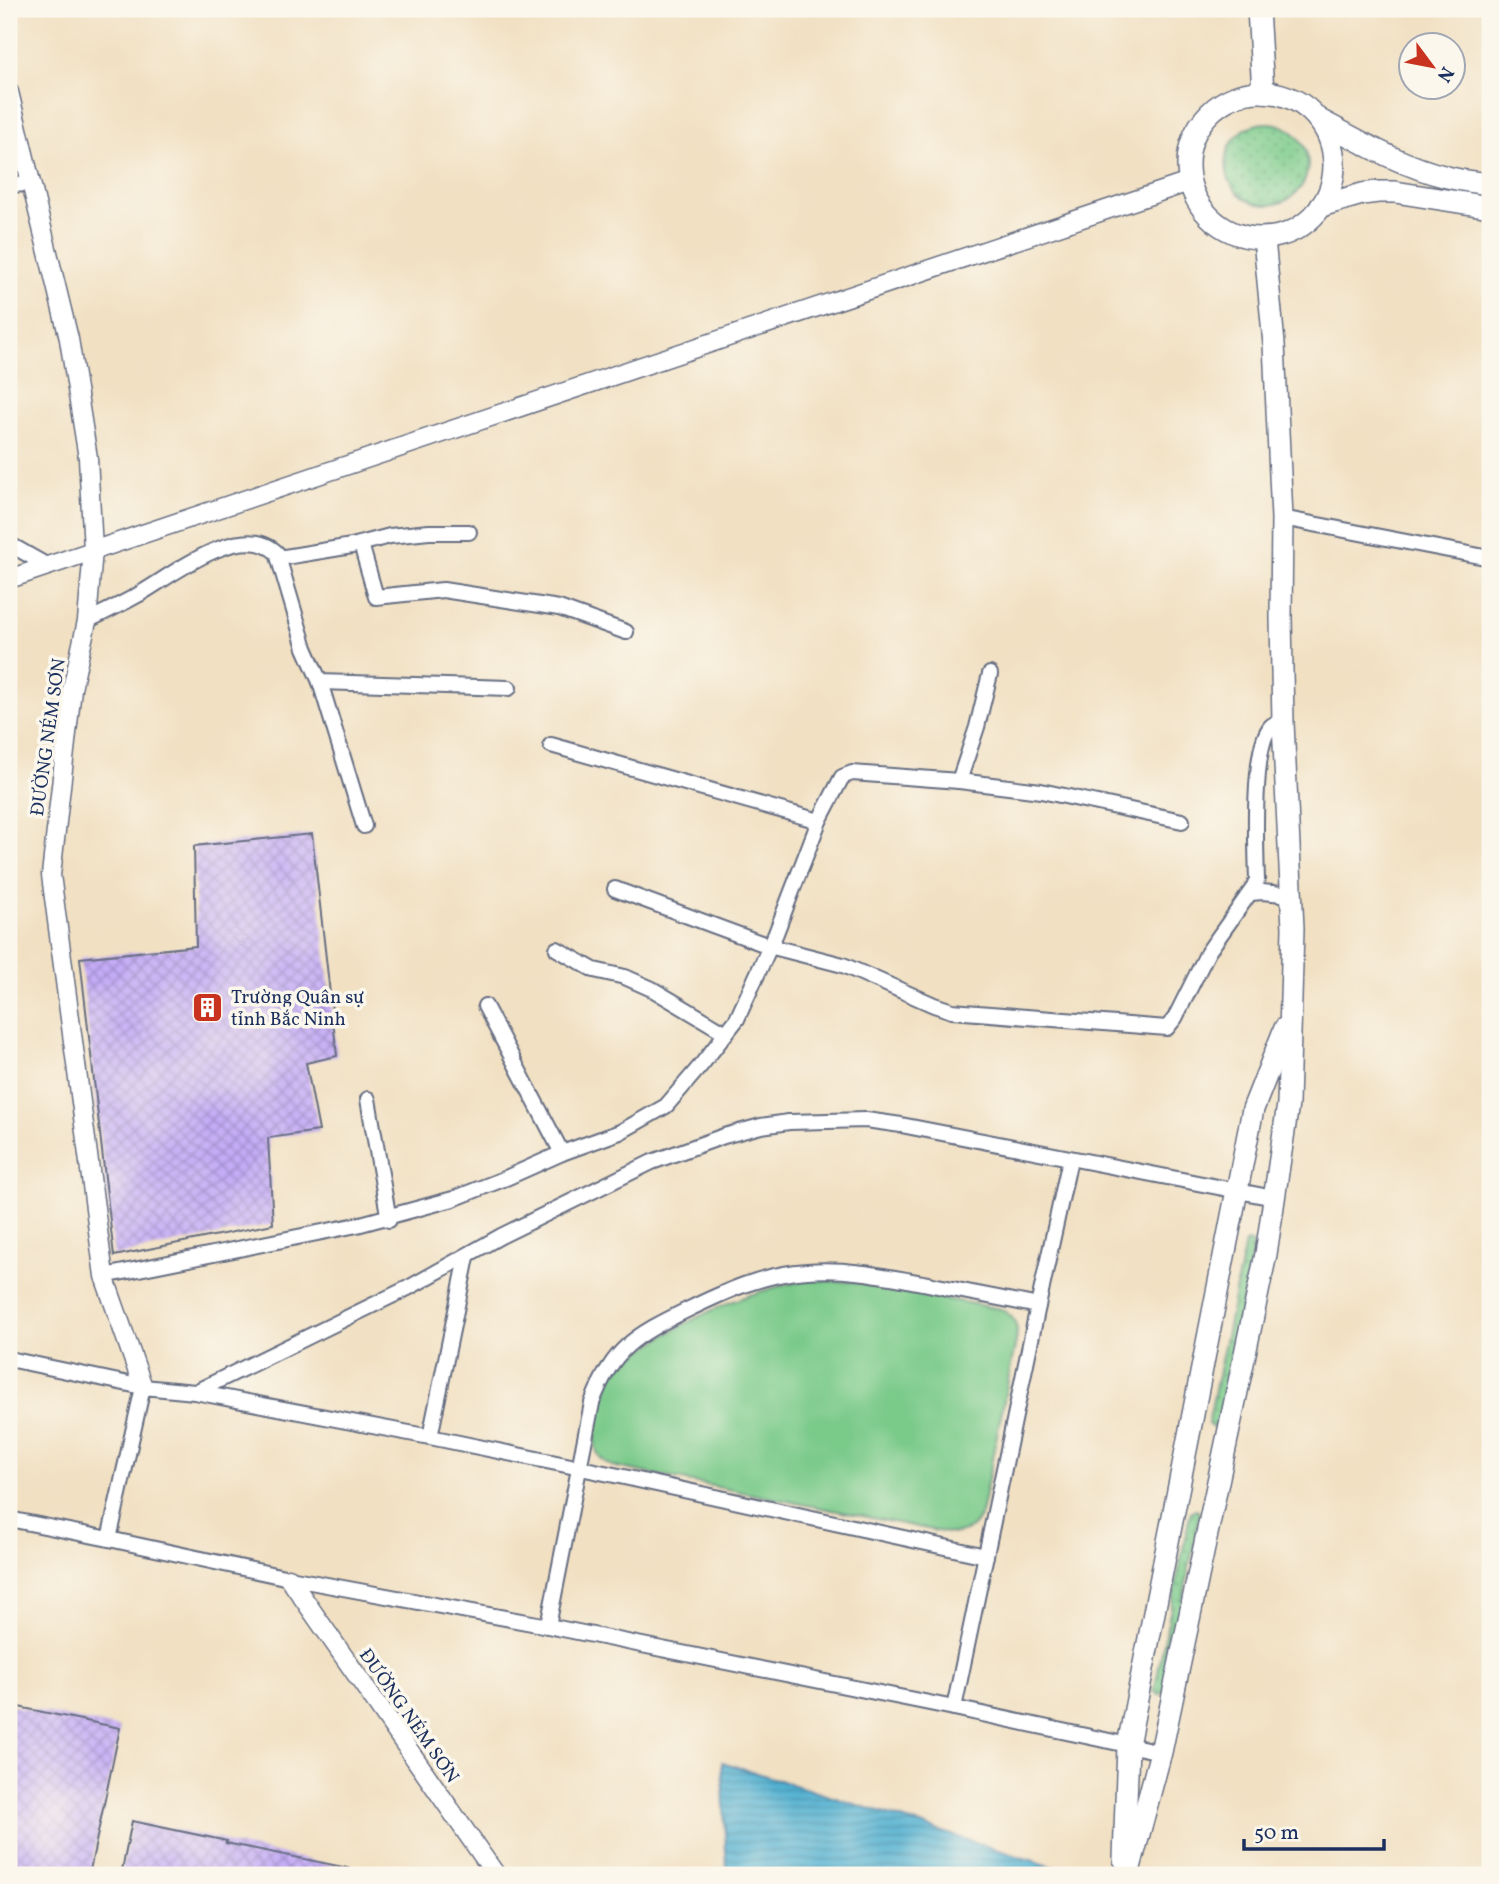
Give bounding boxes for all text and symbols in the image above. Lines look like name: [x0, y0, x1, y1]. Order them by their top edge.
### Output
north arrow: [1398, 32, 1468, 102]
text: N: [1430, 61, 1459, 87]
street label: ĐƯỜNG NÉM SƠN: [25, 657, 73, 818]
place label: Trường Quân sự tỉnh Bắc Ninh: [231, 985, 364, 1033]
building icon: Trường Quân sự tỉnh Bắc Ninh: [191, 990, 225, 1024]
street label: ĐƯỜNG NÉM SƠN: [352, 1644, 465, 1789]
scale bar: [1244, 1807, 1384, 1851]
text: 50 m: [1254, 1819, 1299, 1848]

